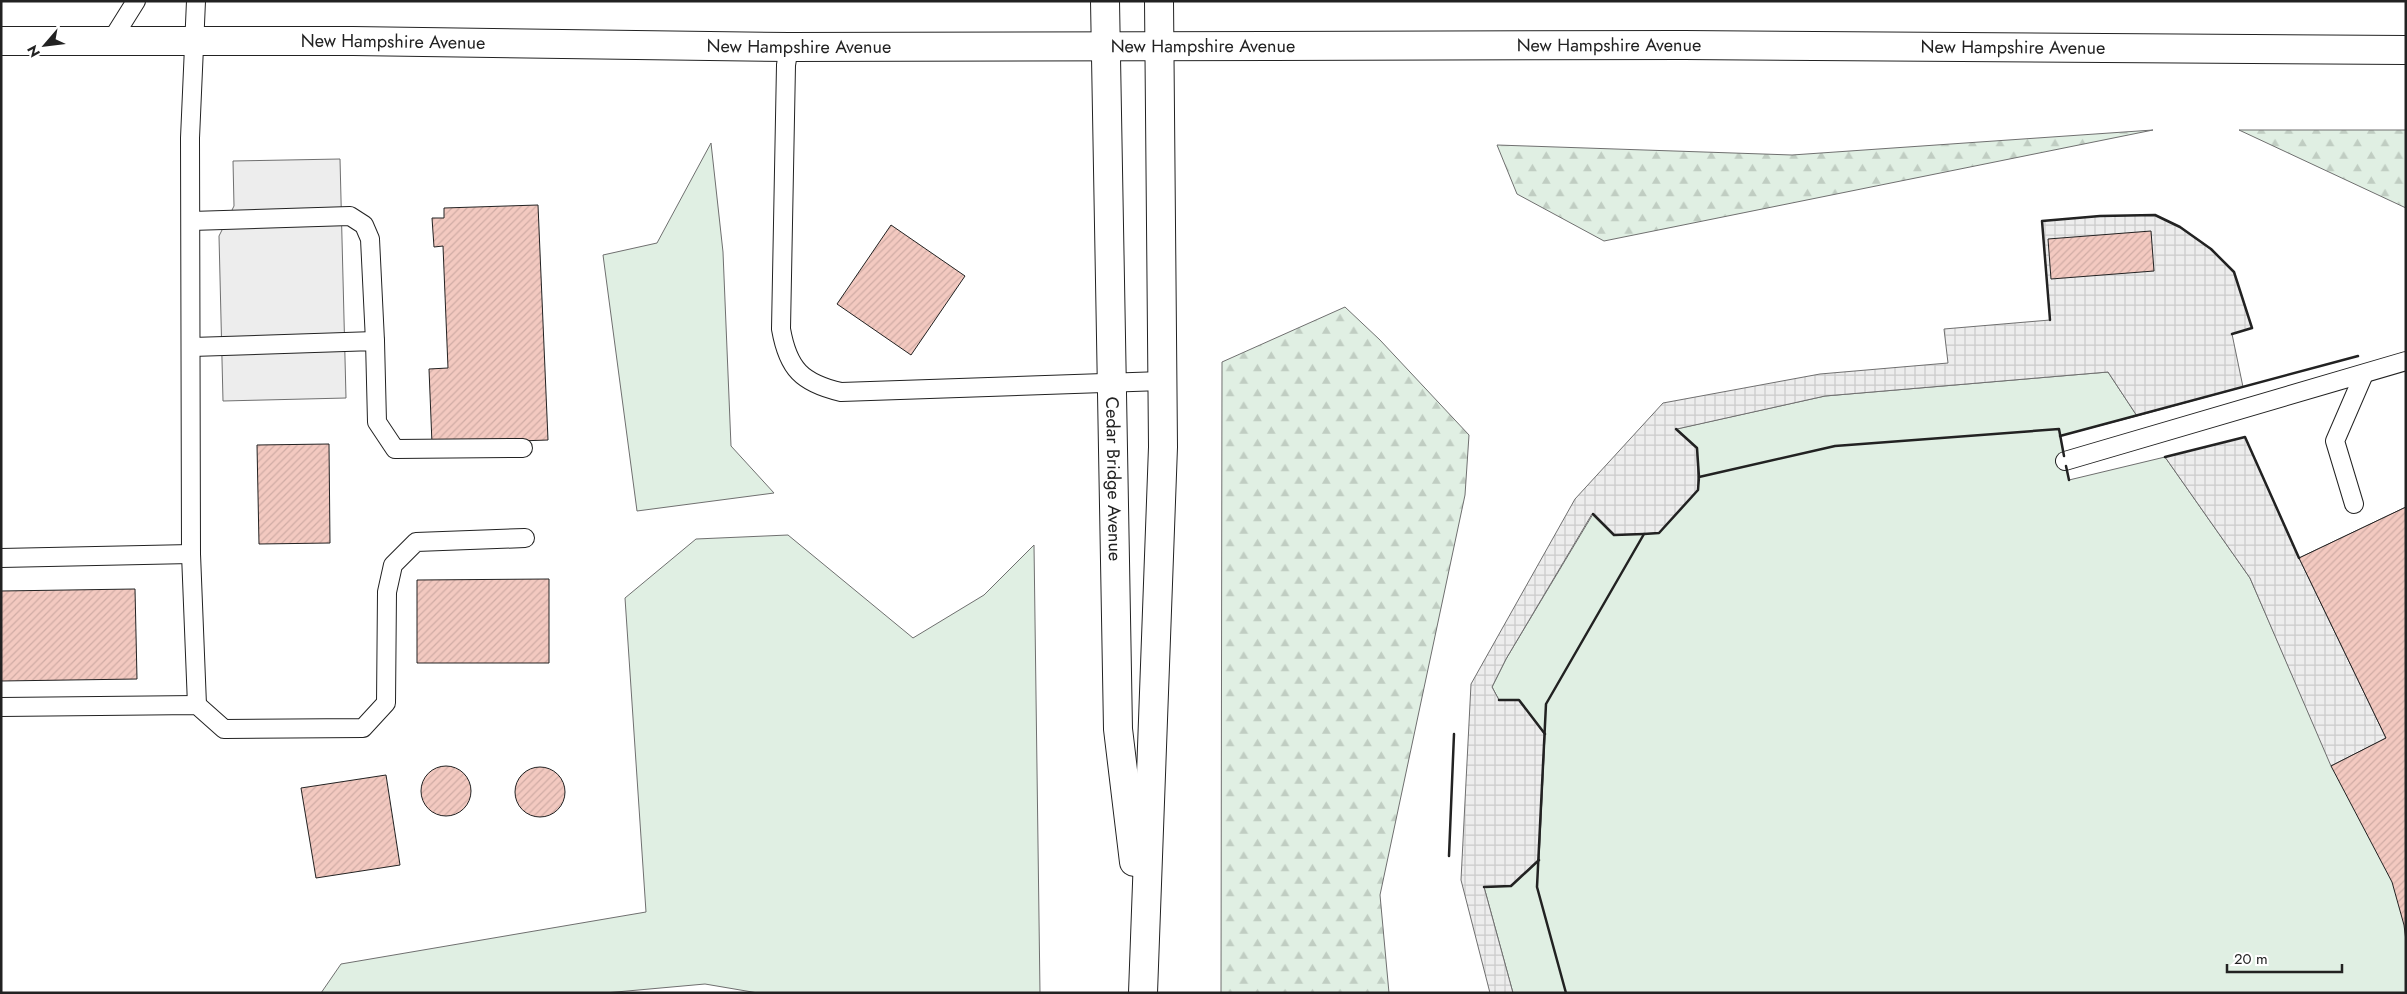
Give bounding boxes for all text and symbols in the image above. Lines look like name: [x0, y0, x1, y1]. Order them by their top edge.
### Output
north arrow: [20, 20, 70, 70]
street label: New Hampshire Avenue: [301, 28, 485, 56]
street label: New Hampshire Avenue: [1517, 32, 1701, 58]
street label: New Hampshire Avenue: [706, 33, 891, 60]
street label: New Hampshire Avenue: [1111, 33, 1295, 59]
street label: New Hampshire Avenue: [1921, 34, 2105, 61]
text: N: [22, 41, 45, 61]
street label: Cedar Bridge Avenue: [1099, 397, 1128, 561]
scale bar: [2227, 942, 2342, 974]
text: 20 m: [2234, 948, 2268, 970]

